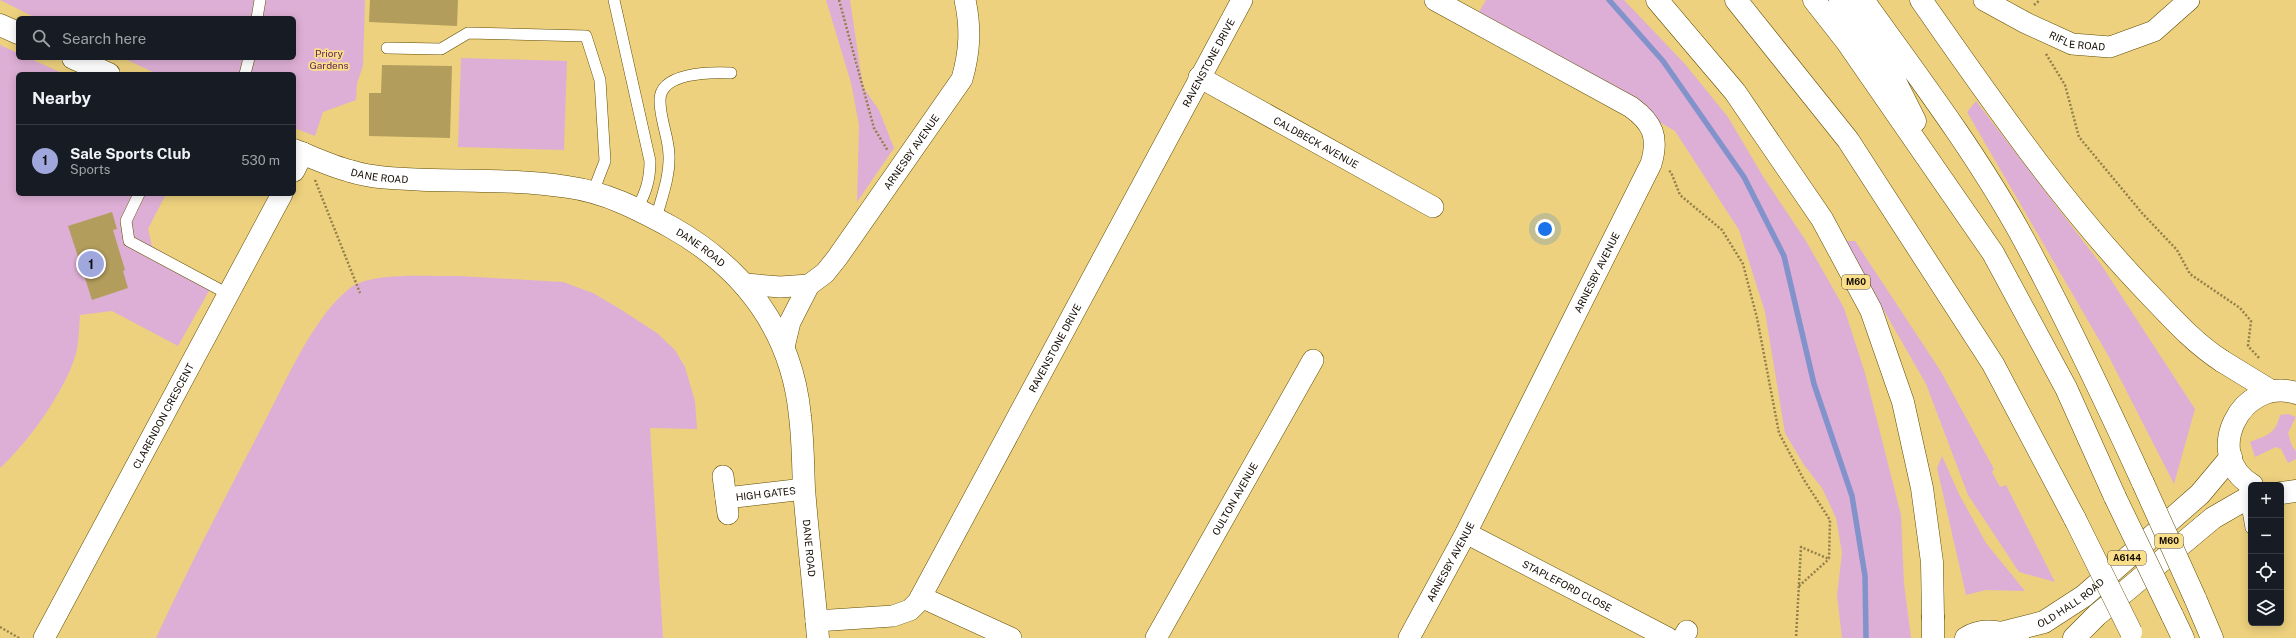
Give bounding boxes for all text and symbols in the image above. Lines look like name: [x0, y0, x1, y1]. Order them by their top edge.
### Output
search box: [16, 16, 296, 60]
street label: RAVENSTONE DRIVE: [1180, 16, 1237, 109]
icon: search: [30, 27, 52, 49]
street label: RIFLE ROAD: [2047, 28, 2106, 53]
text: Search here: [62, 30, 146, 47]
park label: Priory Gardens: [309, 47, 349, 71]
text: Nearby: [32, 88, 91, 108]
street label: ARNESBY AVENUE: [881, 112, 941, 192]
street label: CALDBECK AVENUE: [1272, 114, 1361, 170]
text: Sale Sports Club: [70, 145, 191, 162]
text: 1: [42, 153, 48, 168]
text: 530 m: [241, 153, 280, 168]
text: Sports: [70, 162, 110, 177]
street label: DANE ROAD: [350, 166, 409, 185]
your location: [1535, 219, 1555, 239]
street label: DANE ROAD: [674, 225, 728, 269]
street label: ARNESBY AVENUE: [1571, 230, 1622, 315]
pin: 1: [78, 249, 104, 279]
road number: M60: [1842, 275, 1870, 289]
street label: RAVENSTONE DRIVE: [1026, 302, 1083, 394]
street label: CLARENDON CRESCENT: [130, 361, 196, 471]
street label: OULTON AVENUE: [1209, 460, 1260, 537]
map controls: [2248, 482, 2284, 626]
button: +: [2248, 482, 2284, 518]
street label: HIGH GATES: [735, 484, 797, 503]
button: −: [2248, 518, 2284, 554]
street label: DANE ROAD: [801, 519, 818, 577]
street label: ARNESBY AVENUE: [1424, 520, 1477, 603]
road number: M60: [2155, 534, 2183, 548]
road number: A6144: [2108, 551, 2146, 565]
button: locate: [2248, 554, 2284, 590]
street label: STAPLEFORD CLOSE: [1520, 557, 1614, 614]
street label: OLD HALL ROAD: [2036, 575, 2106, 629]
button: layers: [2248, 590, 2284, 626]

